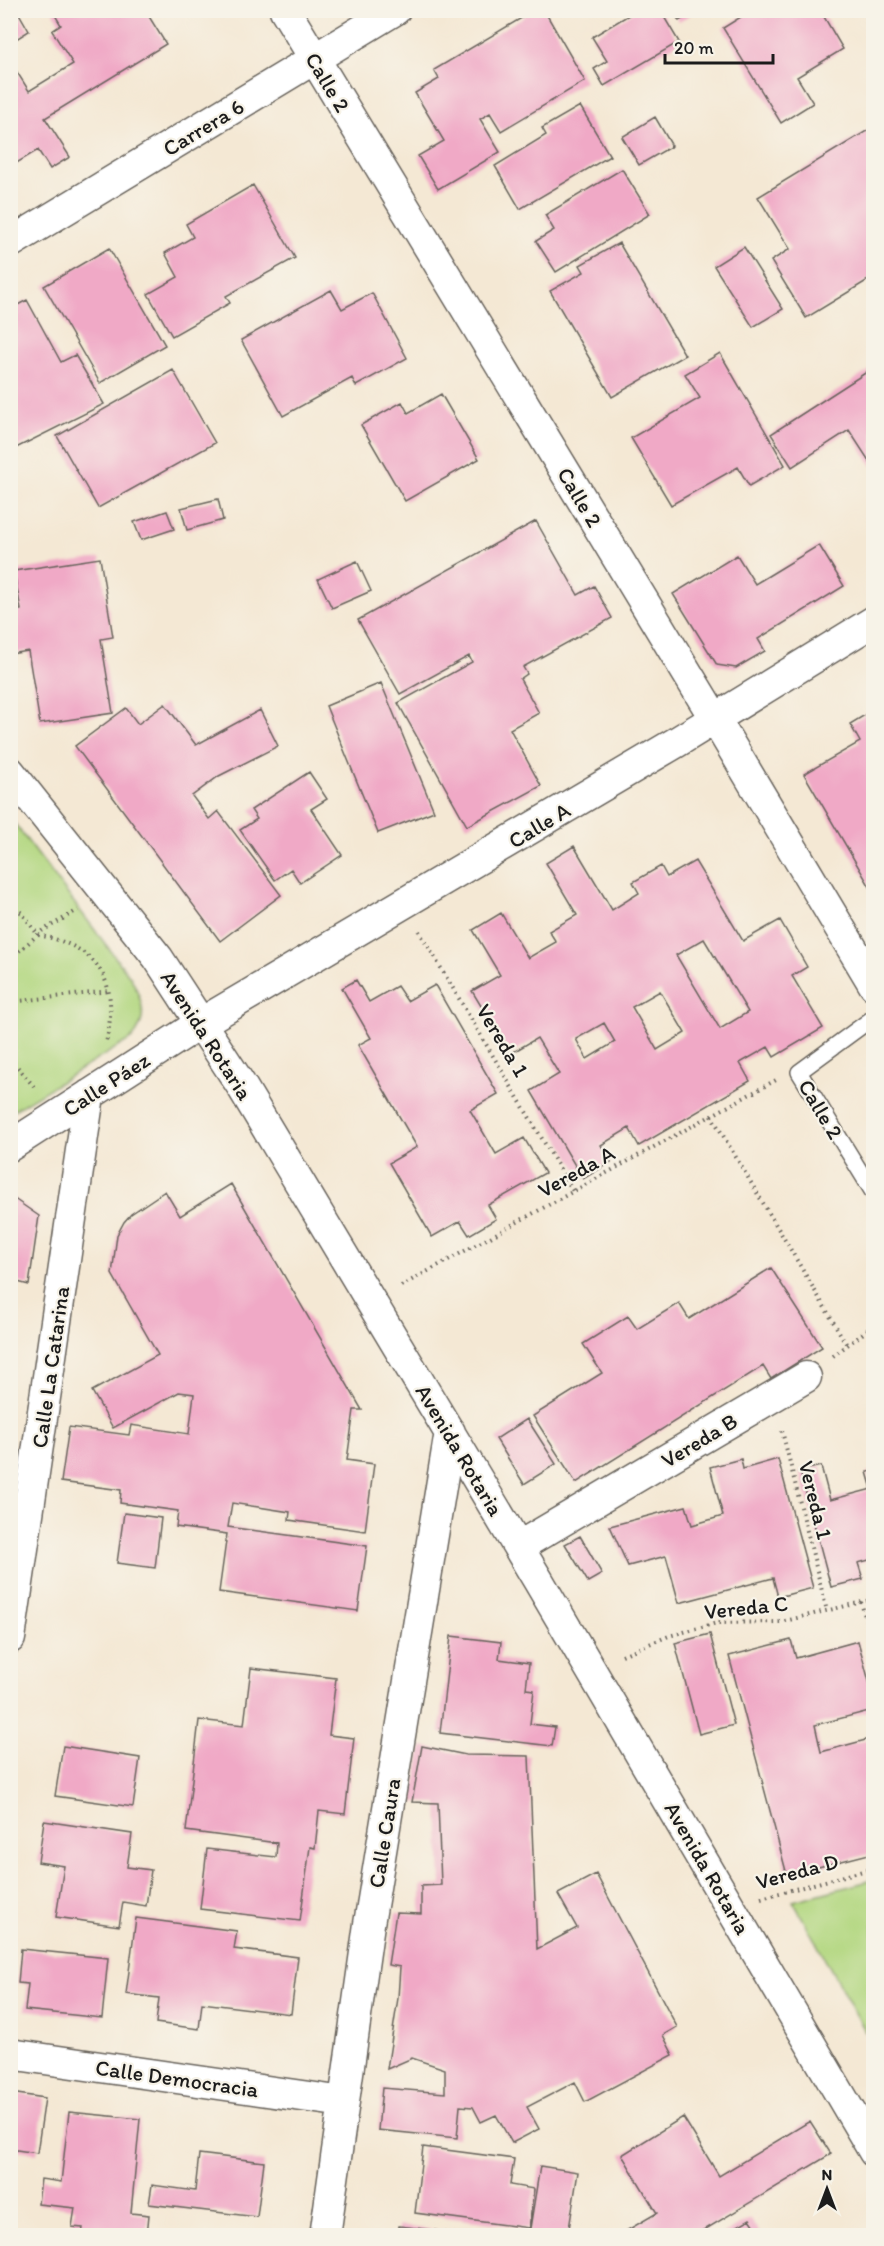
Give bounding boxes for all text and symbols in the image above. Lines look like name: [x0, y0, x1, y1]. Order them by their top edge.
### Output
scale bar: [665, 27, 773, 65]
text: 20 m: [674, 37, 714, 59]
street label: Calle 2: [299, 47, 356, 117]
street label: Carrera 6: [158, 93, 249, 162]
street label: Calle 2: [551, 462, 608, 532]
street label: Calle A: [503, 796, 575, 854]
street label: Avenida Rotaria: [155, 965, 259, 1106]
street label: Vereda 1: [470, 999, 535, 1082]
street label: Calle Páez: [58, 1046, 155, 1123]
street label: Calle 2: [792, 1074, 849, 1144]
street label: Vereda A: [533, 1139, 620, 1204]
street label: Calle La Catarina: [26, 1284, 75, 1450]
street label: Avenida Rotaria: [410, 1379, 510, 1521]
street label: Vereda B: [656, 1407, 742, 1474]
street label: Vereda 1: [793, 1458, 838, 1542]
street label: Vereda C: [703, 1590, 789, 1625]
street label: Calle Caura: [362, 1776, 407, 1890]
street label: Avenida Rotaria: [659, 1797, 757, 1940]
street label: Vereda D: [753, 1848, 841, 1895]
street label: Calle Democracia: [94, 2054, 261, 2103]
north arrow: [797, 2159, 857, 2219]
text: N: [822, 2165, 832, 2184]

